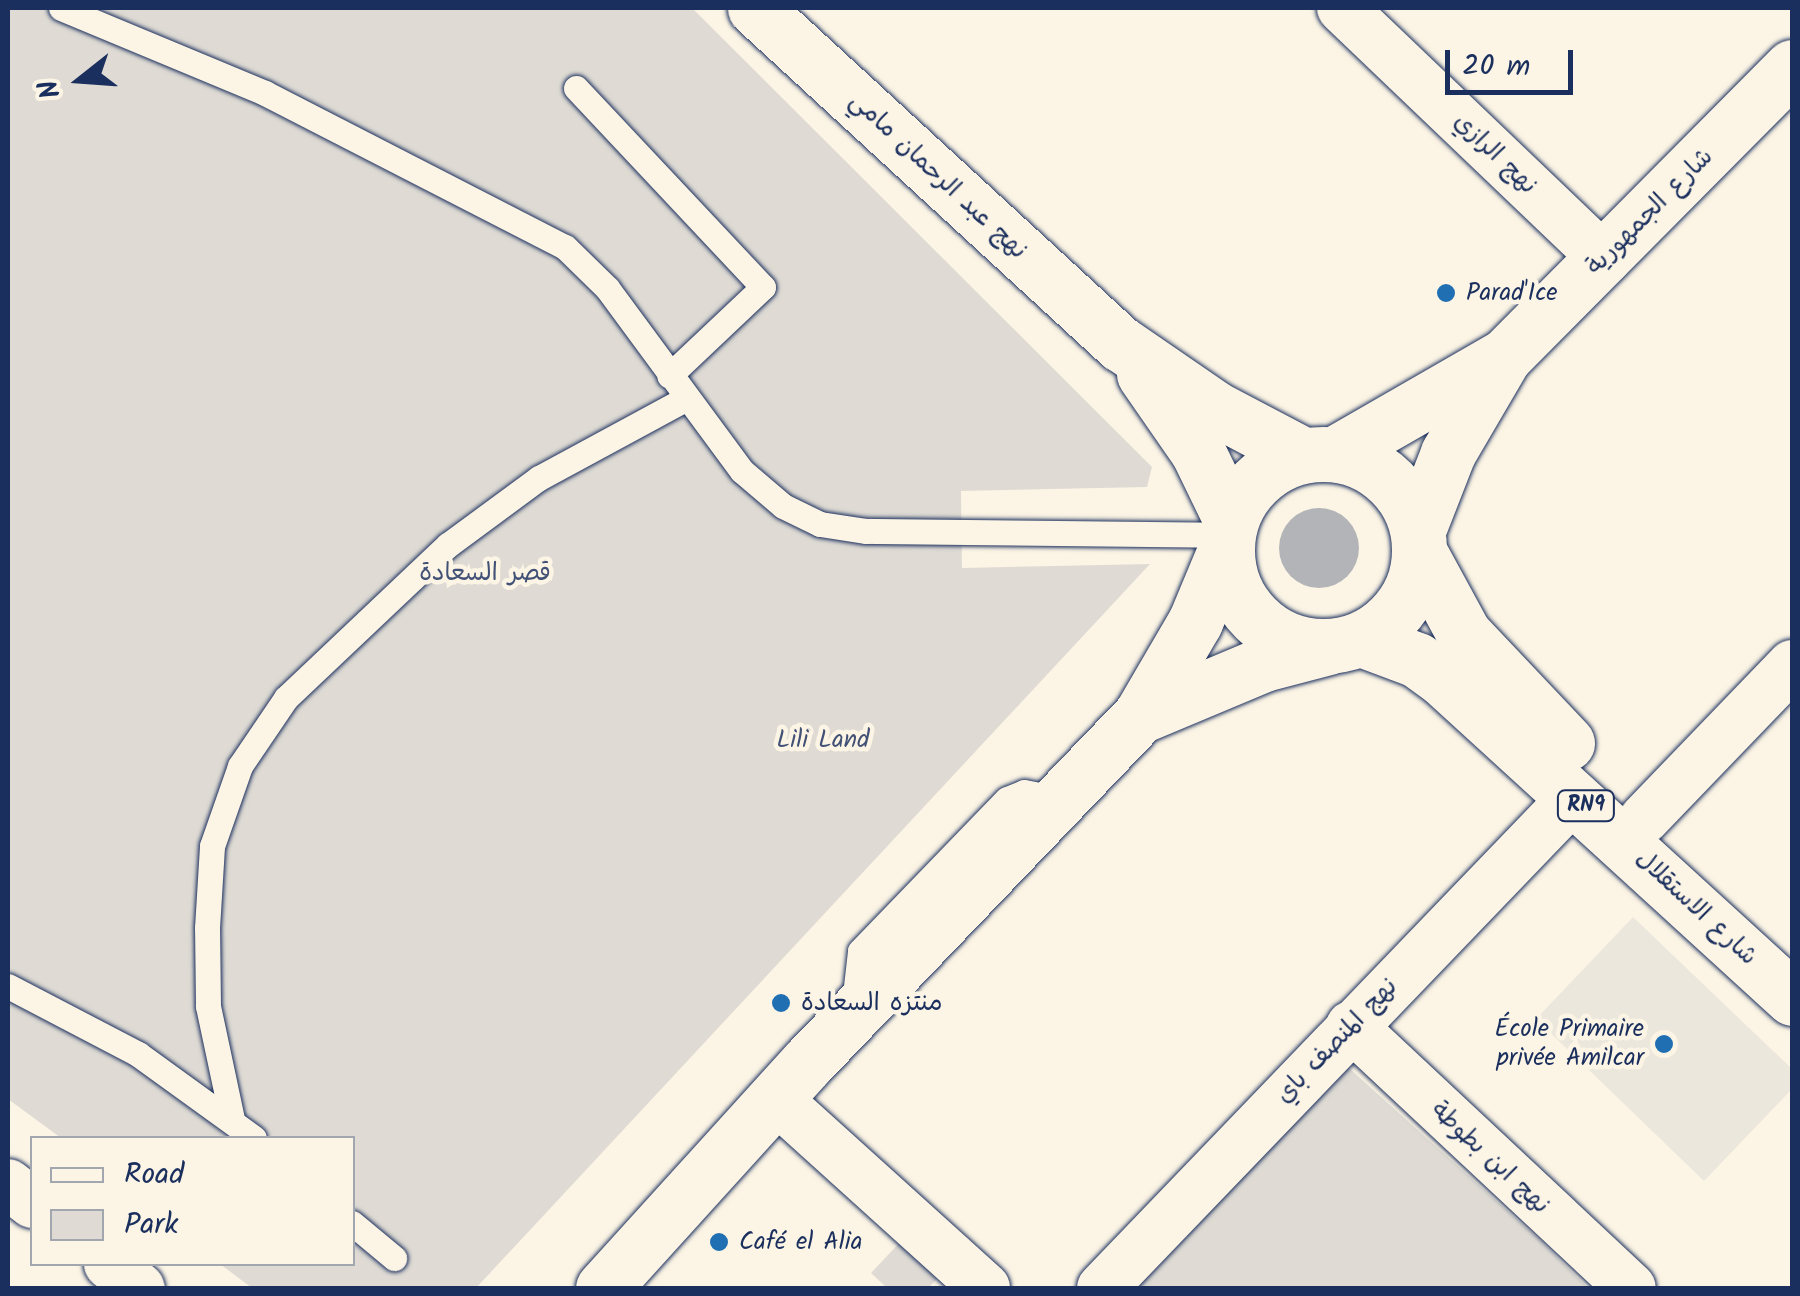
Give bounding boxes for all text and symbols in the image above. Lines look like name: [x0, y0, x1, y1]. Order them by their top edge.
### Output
north arrow: [30, 30, 130, 130]
scale bar: [1450, 30, 1578, 92]
text: 20 m: [1462, 43, 1530, 91]
text: N: [27, 74, 75, 104]
street label: نهج عبد الرحمان مامي: [843, 86, 1033, 266]
street label: نهج الرازي: [1447, 107, 1543, 201]
street label: شارع الجمهورية: [1580, 142, 1720, 282]
place label: Parad'Ice: [1466, 278, 1558, 308]
marker: Parad'Ice: [1435, 282, 1457, 304]
park label: قصر السعادة: [419, 558, 551, 588]
park label: Lili Land: [777, 725, 869, 755]
road number: RN9: [1556, 789, 1616, 823]
street label: شارع الاستقلال: [1629, 844, 1763, 972]
street label: نهج المنصف باي: [1270, 972, 1404, 1110]
place label: منتزه السعادة: [801, 988, 942, 1018]
marker: منتزه السعادة: [770, 992, 792, 1014]
place label: École Primaire privée Amilcar: [1495, 1015, 1644, 1074]
marker: École Primaire privée Amilcar: [1653, 1033, 1675, 1055]
street label: نهج ابن بطوطة: [1424, 1095, 1556, 1221]
legend: [30, 1136, 355, 1266]
text: Road: [124, 1151, 184, 1199]
text: Park: [124, 1201, 178, 1249]
place label: Café el Alia: [739, 1227, 862, 1257]
marker: Café el Alia: [708, 1231, 730, 1253]

